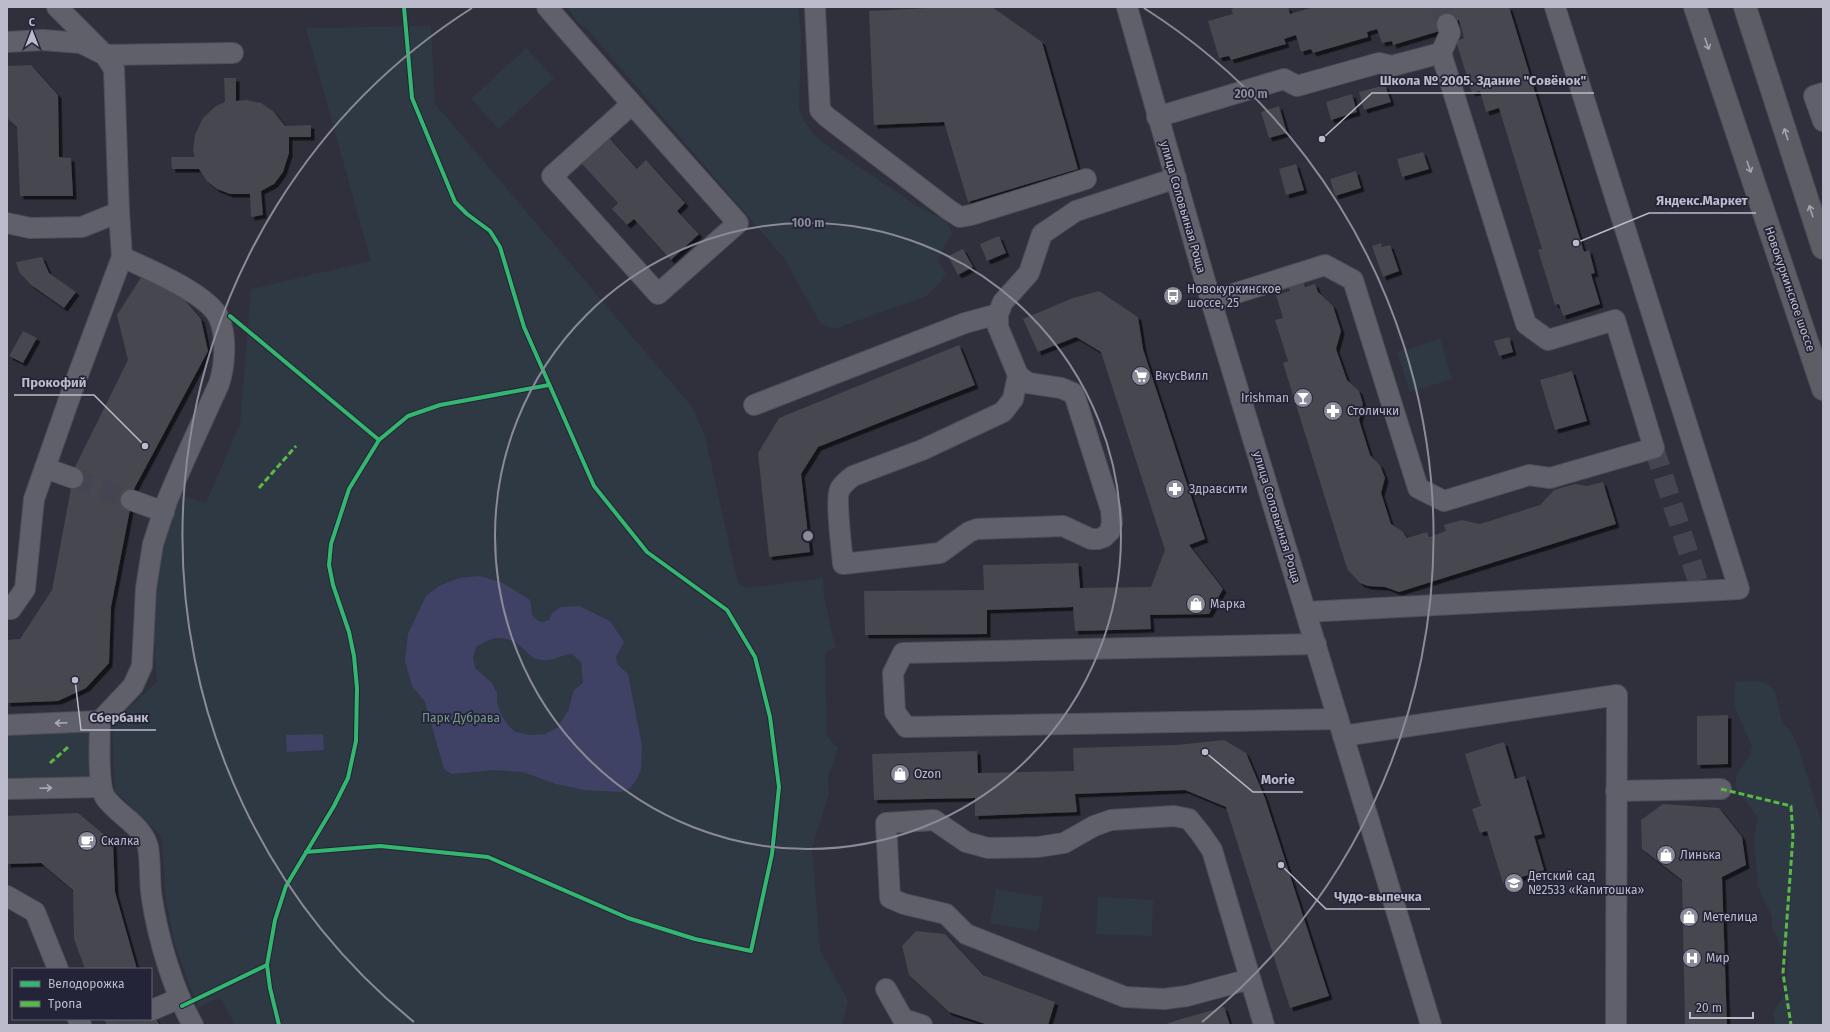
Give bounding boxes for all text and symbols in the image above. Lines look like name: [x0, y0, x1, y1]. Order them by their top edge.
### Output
north arrow: [12, 12, 52, 52]
text: С: [29, 16, 36, 29]
one-way arrow: [1704, 38, 1712, 50]
callout: Школа № 2005. Здание "Совёнок": [1372, 68, 1594, 93]
text: Школа № 2005. Здание "Совёнок": [1380, 73, 1587, 88]
text: 200 m: [1234, 87, 1268, 101]
one-way arrow: [1782, 128, 1789, 141]
street label: улица Соловьиная Роща: [1157, 139, 1209, 275]
one-way arrow: [1746, 161, 1753, 174]
callout: Яндекс.Маркет: [1649, 188, 1756, 213]
text: Яндекс.Маркет: [1656, 193, 1749, 208]
one-way arrow: [1807, 205, 1814, 218]
text: 100 m: [792, 216, 824, 230]
street label: Новокуркинское шоссе: [1762, 225, 1818, 353]
place label: Новокуркинское шоссе, 25: [1187, 282, 1281, 310]
bus stop icon: Новокуркинское шоссе, 25: [1162, 285, 1184, 307]
supermarket icon: ВкусВилл: [1130, 365, 1152, 387]
place label: ВкусВилл: [1155, 369, 1208, 383]
callout: Прокофий: [14, 370, 94, 395]
text: Прокофий: [22, 375, 86, 390]
bar icon: Irishman: [1292, 387, 1314, 409]
place label: Irishman: [1241, 391, 1289, 405]
pharmacy icon: Столички: [1322, 400, 1344, 422]
place label: Столички: [1347, 404, 1399, 418]
street label: улица Соловьиная Роща: [1250, 449, 1304, 585]
pharmacy icon: Здравсити: [1164, 478, 1186, 500]
place label: Здравсити: [1189, 482, 1248, 496]
centre of rings: [801, 529, 815, 543]
shop icon: Марка: [1185, 593, 1207, 615]
place label: Марка: [1210, 597, 1246, 611]
callout: Сбербанк: [81, 705, 156, 730]
text: Сбербанк: [90, 710, 149, 725]
park label: Парк Дубрава: [422, 711, 500, 725]
one-way arrow: [55, 719, 68, 727]
shop icon: Ozon: [889, 763, 911, 785]
place label: Ozon: [914, 767, 941, 781]
callout: Morie: [1253, 767, 1303, 792]
text: Morie: [1261, 772, 1295, 787]
one-way arrow: [39, 785, 52, 792]
cafe icon: Скалка: [76, 830, 98, 852]
place label: Скалка: [101, 834, 140, 848]
shop icon: Линька: [1655, 844, 1677, 866]
place label: Линька: [1680, 848, 1721, 862]
place label: Детский сад №2533 «Капитошка»: [1527, 869, 1644, 897]
school or university icon: Детский сад №2533 «Капитошка»: [1503, 872, 1525, 894]
callout: Чудо-выпечка: [1326, 884, 1430, 909]
text: Чудо-выпечка: [1334, 889, 1422, 904]
shop icon: Метелица: [1678, 906, 1700, 928]
place label: Метелица: [1703, 910, 1758, 924]
hospital icon: Мир: [1681, 947, 1703, 969]
place label: Мир: [1706, 951, 1730, 965]
legend: [12, 968, 152, 1020]
text: Велодорожка: [48, 977, 124, 991]
scale bar: [1690, 994, 1753, 1020]
text: Тропа: [48, 997, 82, 1011]
text: 20 m: [1696, 1001, 1722, 1015]

